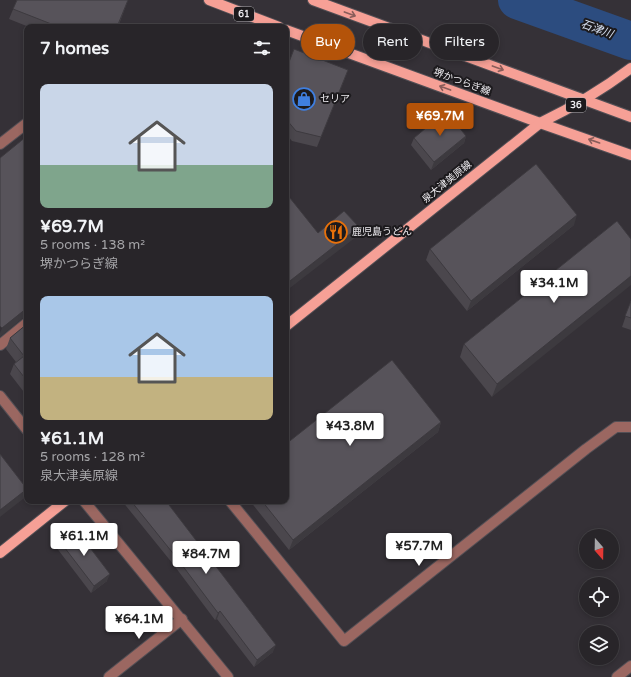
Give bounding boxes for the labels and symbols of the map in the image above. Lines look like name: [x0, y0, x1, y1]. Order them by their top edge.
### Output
road number: 61: [234, 7, 254, 21]
one-way arrow: [343, 10, 355, 18]
water label: 石津川: [579, 17, 616, 41]
one-way arrow: [492, 65, 504, 73]
street label: 堺かつらぎ線: [432, 66, 492, 98]
one-way arrow: [440, 84, 452, 92]
shop icon: セリア: [291, 86, 317, 112]
place label: セリア: [320, 93, 350, 105]
road number: 36: [566, 98, 586, 112]
pin: ¥69.7M: [407, 103, 473, 137]
one-way arrow: [588, 137, 601, 144]
street label: 泉大津美原線: [420, 158, 474, 206]
restaurant icon: 鹿児島うどん: [323, 219, 349, 245]
place label: 鹿児島うどん: [352, 226, 412, 238]
pin: ¥34.1M: [521, 270, 587, 304]
pin: ¥43.8M: [317, 413, 383, 447]
pin: ¥61.1M: [51, 523, 117, 557]
north arrow: [579, 529, 619, 569]
pin: ¥57.7M: [386, 533, 452, 567]
pin: ¥84.7M: [173, 541, 239, 575]
pin: ¥64.1M: [106, 606, 172, 640]

